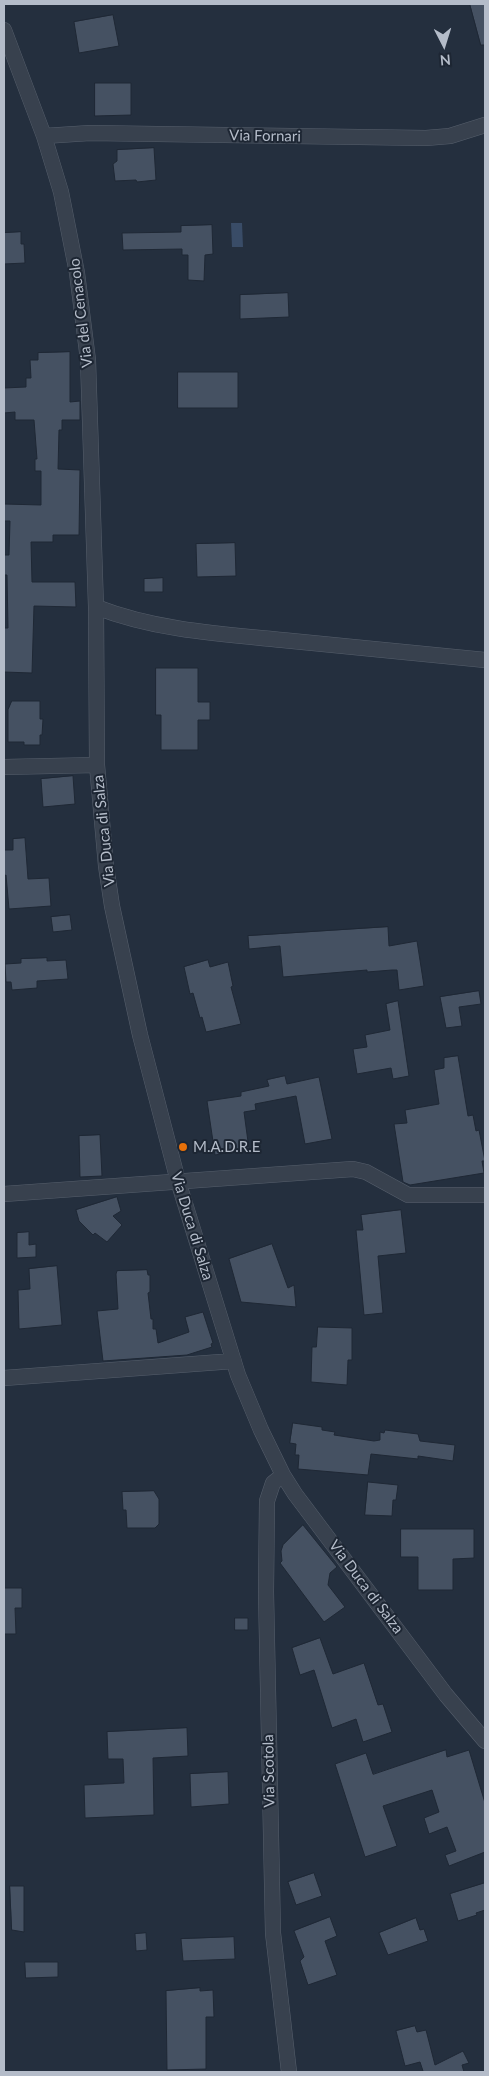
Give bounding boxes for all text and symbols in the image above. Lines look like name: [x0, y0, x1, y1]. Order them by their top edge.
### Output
north arrow: [419, 20, 469, 70]
text: N: [439, 52, 451, 69]
street label: Via Fornari: [229, 126, 301, 146]
street label: Via del Cenacolo: [65, 257, 97, 369]
street label: Via Duca di Salza: [89, 774, 119, 888]
place label: M.A.D.R.E: [193, 1138, 260, 1156]
marker: M.A.D.R.E: [177, 1141, 189, 1153]
street label: Via Duca di Salza: [167, 1170, 217, 1282]
street label: Via Duca di Salza: [325, 1537, 407, 1637]
street label: Via Scotola: [259, 1734, 279, 1808]

